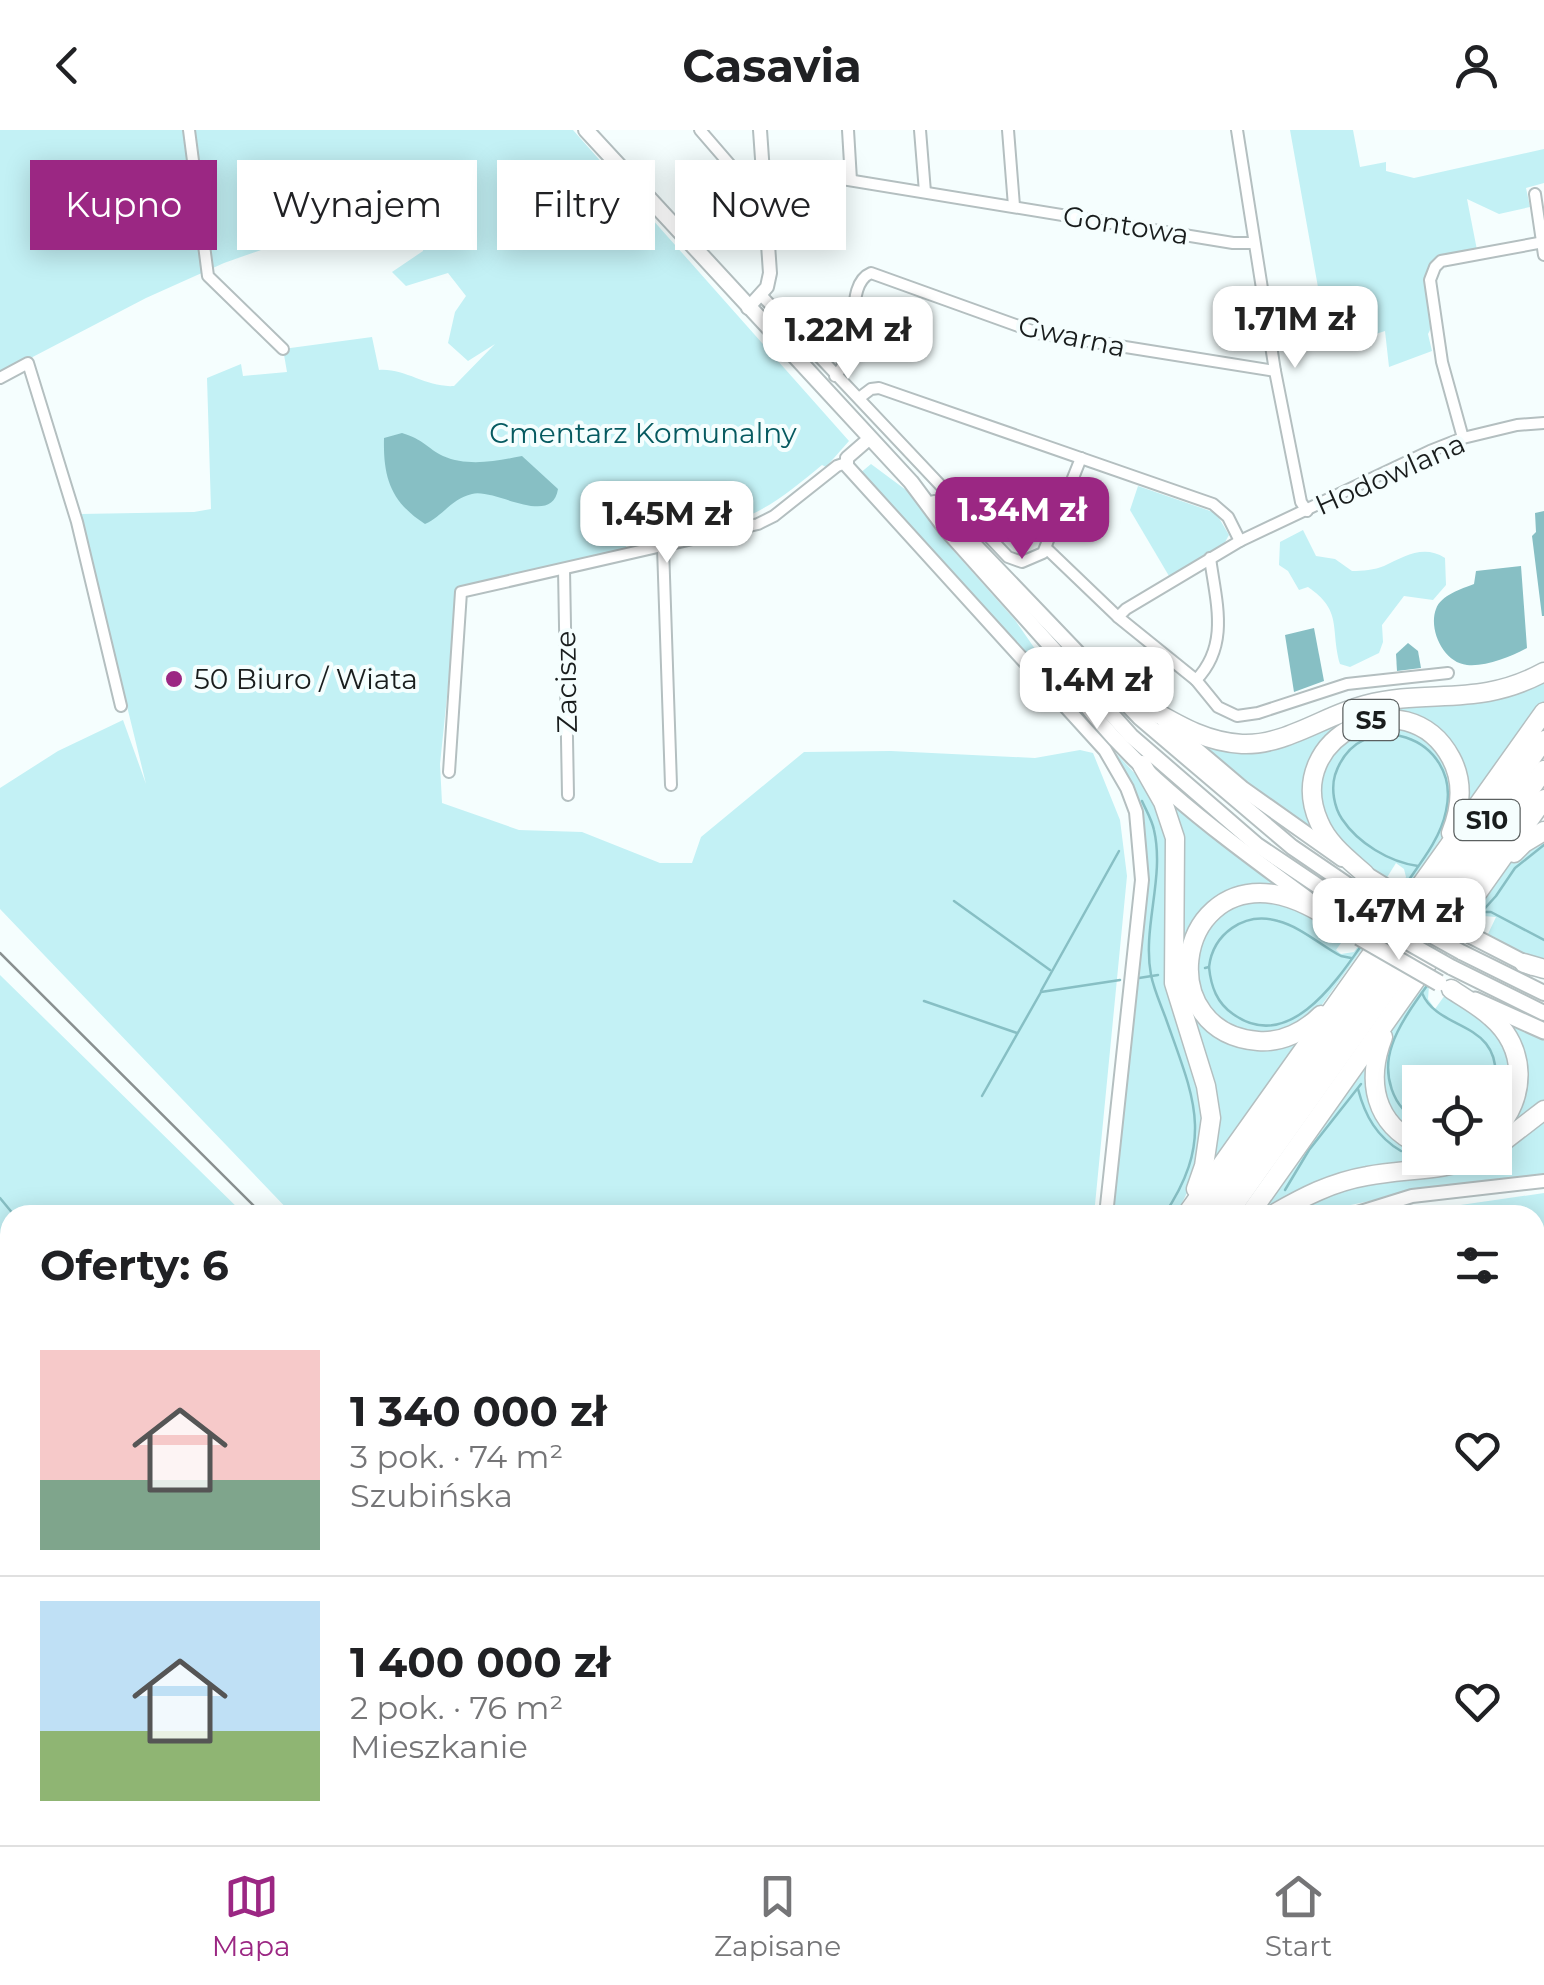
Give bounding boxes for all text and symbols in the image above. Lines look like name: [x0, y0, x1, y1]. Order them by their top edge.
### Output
icon: back: [40, 38, 95, 93]
text: Casavia: [682, 38, 862, 93]
icon: person: [1449, 38, 1504, 93]
chip: Kupno: [30, 160, 217, 250]
chip: Wynajem: [237, 160, 477, 250]
chip: Filtry: [497, 160, 655, 250]
chip: Nowe: [675, 160, 846, 250]
street label: Gontowa: [1061, 198, 1191, 252]
pin: 1.71M zł: [1192, 286, 1398, 371]
pin: 1.22M zł: [745, 297, 951, 382]
text: 1.71M zł: [1235, 299, 1355, 338]
street label: Gwarna: [1015, 308, 1129, 364]
text: 1.22M zł: [785, 310, 911, 349]
park label: Cmentarz Komunalny: [489, 416, 798, 450]
street label: Hodowlana: [1310, 426, 1470, 522]
pin: 1.34M zł: [919, 477, 1125, 562]
pin: 1.45M zł: [564, 481, 770, 566]
text: 1.34M zł: [957, 490, 1087, 529]
text: 1.45M zł: [602, 494, 732, 533]
street label: Zacisze: [548, 630, 584, 734]
pin: 1.4M zł: [1005, 647, 1189, 732]
text: 1.4M zł: [1042, 660, 1152, 699]
place label: 50 Biuro / Wiata: [194, 662, 418, 696]
marker: 50 Biuro / Wiata: [163, 668, 185, 690]
road number: S5: [1344, 700, 1398, 740]
road number: S10: [1454, 800, 1520, 840]
pin: 1.47M zł: [1296, 878, 1502, 963]
text: 1.47M zł: [1335, 891, 1463, 930]
map controls: [1402, 1065, 1512, 1175]
button: locate: [1402, 1065, 1512, 1175]
icon: filters: [1450, 1238, 1505, 1293]
text: Oferty: 6: [40, 1239, 229, 1291]
text: 1 340 000 zł: [350, 1385, 607, 1437]
icon: home: [120, 1390, 240, 1510]
icon: heart: [1450, 1423, 1505, 1478]
text: 3 pok. · 74 m²: [350, 1437, 563, 1476]
text: Szubińska: [350, 1476, 513, 1515]
text: 1 400 000 zł: [350, 1636, 610, 1688]
icon: home: [120, 1641, 240, 1761]
icon: heart: [1450, 1674, 1505, 1729]
text: 2 pok. · 76 m²: [350, 1688, 563, 1727]
text: Mieszkanie: [350, 1727, 528, 1766]
tab: Mapa: [212, 1869, 290, 1963]
tab: Zapisane: [714, 1869, 841, 1963]
tab: Start: [1265, 1869, 1332, 1963]

